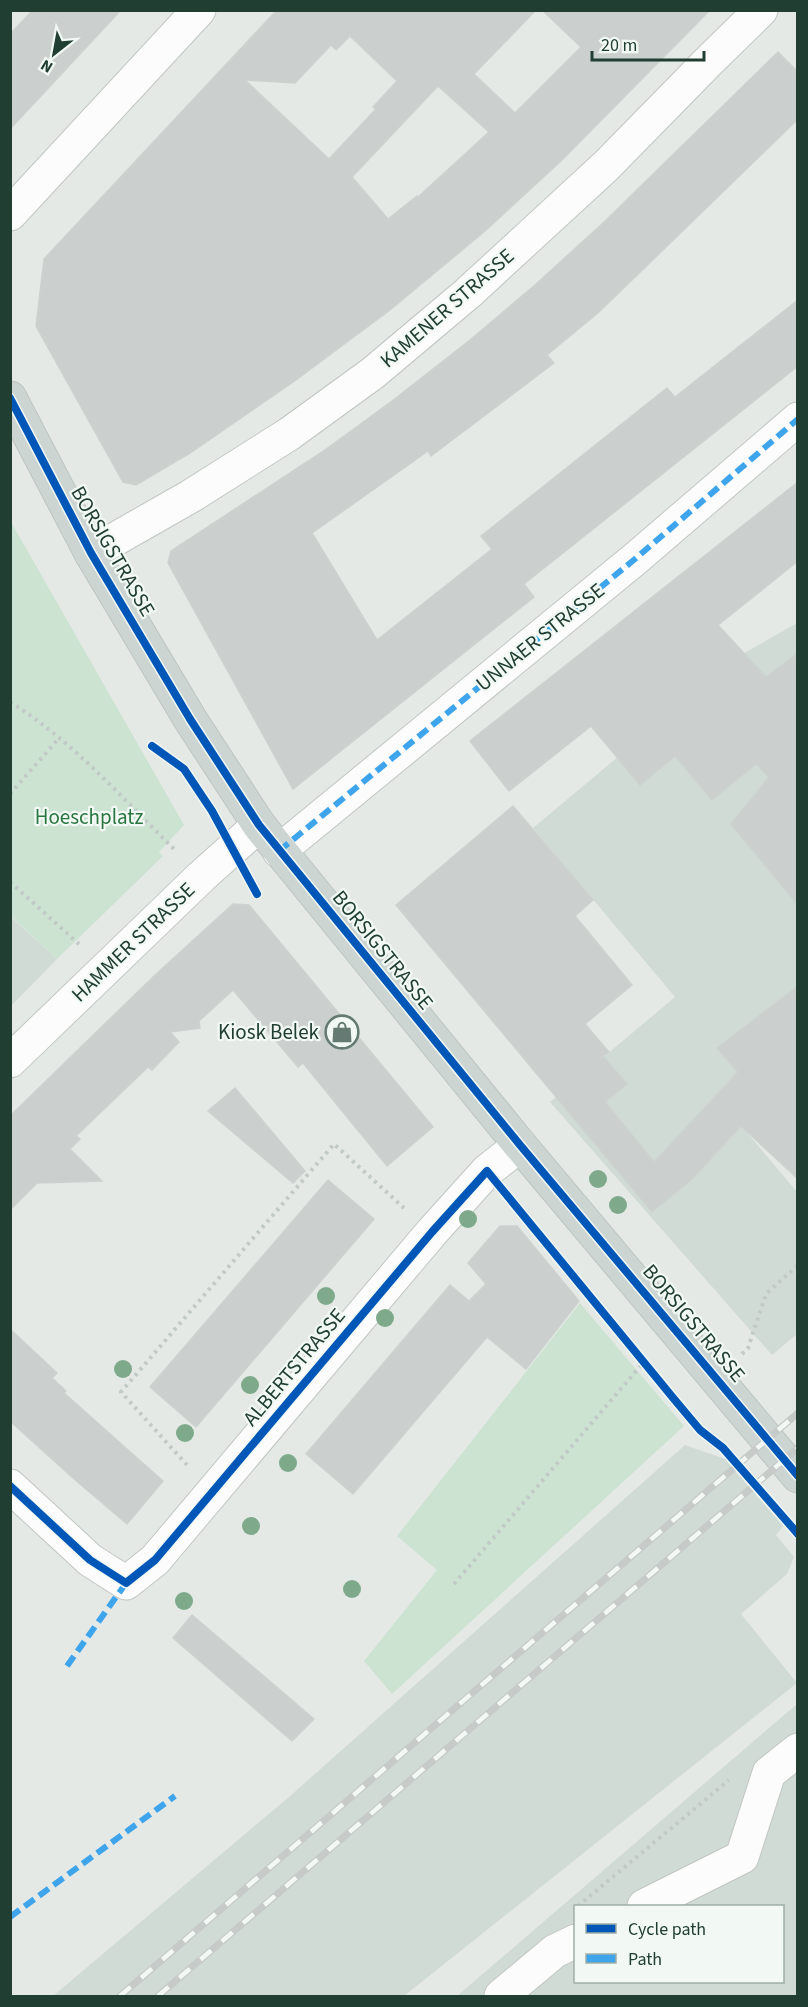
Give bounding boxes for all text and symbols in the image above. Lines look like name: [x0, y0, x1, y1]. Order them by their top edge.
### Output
north arrow: [24, 24, 84, 84]
scale bar: [592, 24, 704, 62]
text: 20 m: [601, 33, 637, 58]
text: N: [37, 54, 57, 78]
street label: KAMENER STRASSE: [373, 241, 521, 375]
street label: BORSIGSTRASSE: [63, 480, 163, 622]
street label: UNNAER STRASSE: [469, 576, 611, 698]
park label: Hoeschplatz: [35, 802, 143, 832]
street label: HAMMER STRASSE: [65, 875, 201, 1009]
street label: BORSIGSTRASSE: [325, 884, 441, 1016]
shop icon: Kiosk Belek: [324, 1014, 360, 1050]
place label: Kiosk Belek: [218, 1017, 320, 1047]
street label: BORSIGSTRASSE: [636, 1257, 752, 1389]
street label: ALBERTSTRASSE: [236, 1302, 352, 1432]
legend: [574, 1905, 784, 1983]
text: Cycle path: [628, 1917, 706, 1942]
text: Path: [628, 1947, 662, 1972]

